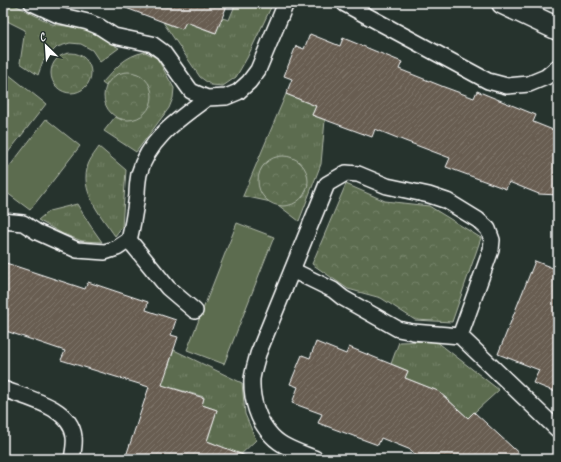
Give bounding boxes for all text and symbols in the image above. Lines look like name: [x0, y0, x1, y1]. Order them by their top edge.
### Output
north arrow: [26, 26, 66, 66]
text: С: [36, 29, 49, 44]

